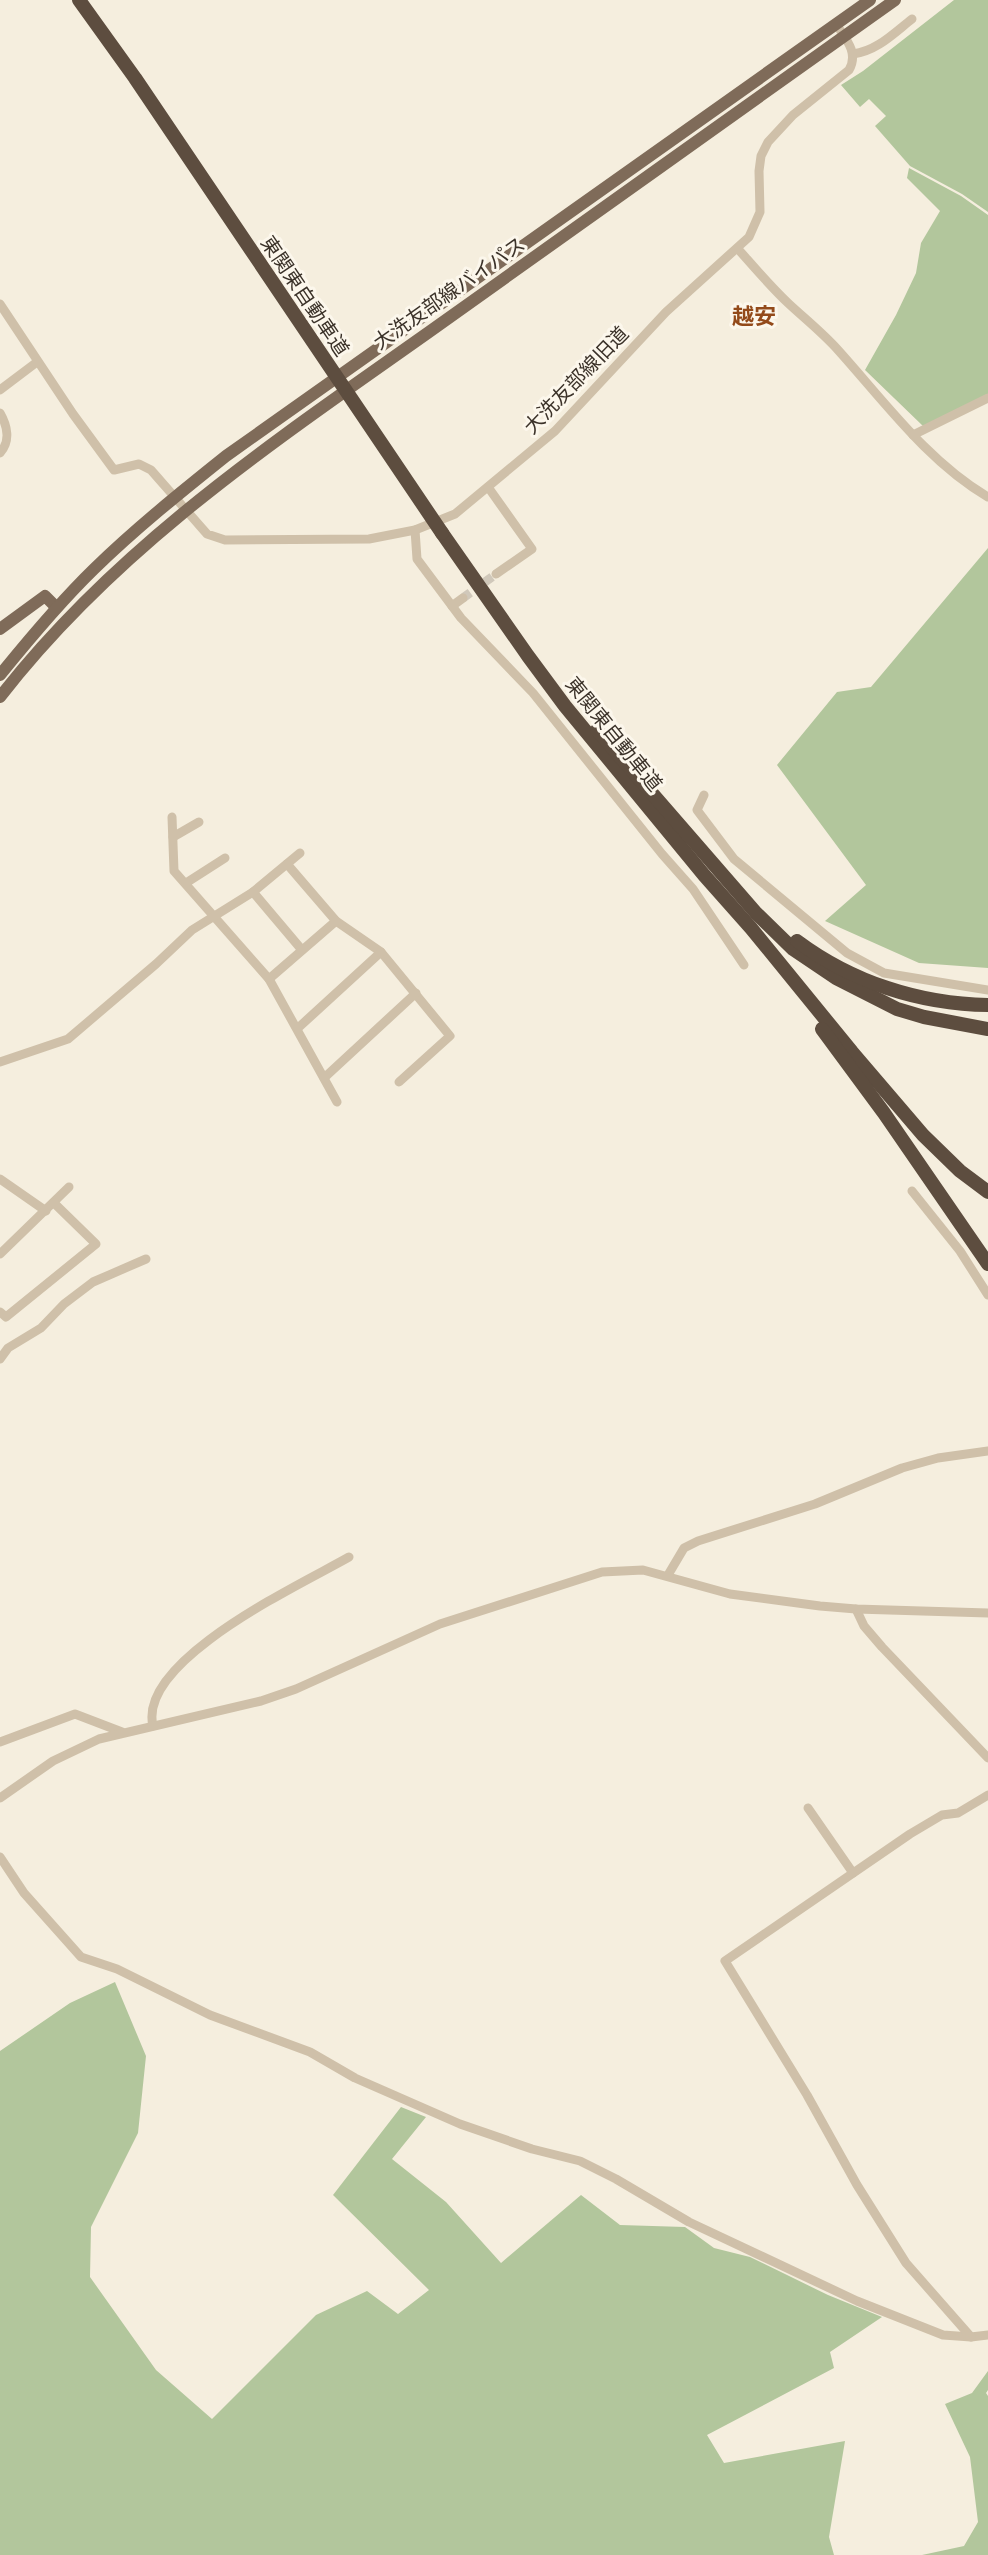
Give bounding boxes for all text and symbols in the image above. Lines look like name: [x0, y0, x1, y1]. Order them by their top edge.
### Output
street label: 東関東自動車道: [255, 231, 355, 361]
street label: 大洗友部線バイパス: [368, 231, 530, 355]
district label: 越安: [732, 302, 776, 330]
street label: 大洗友部線旧道: [518, 321, 634, 439]
street label: 東関東自動車道: [560, 671, 668, 797]

